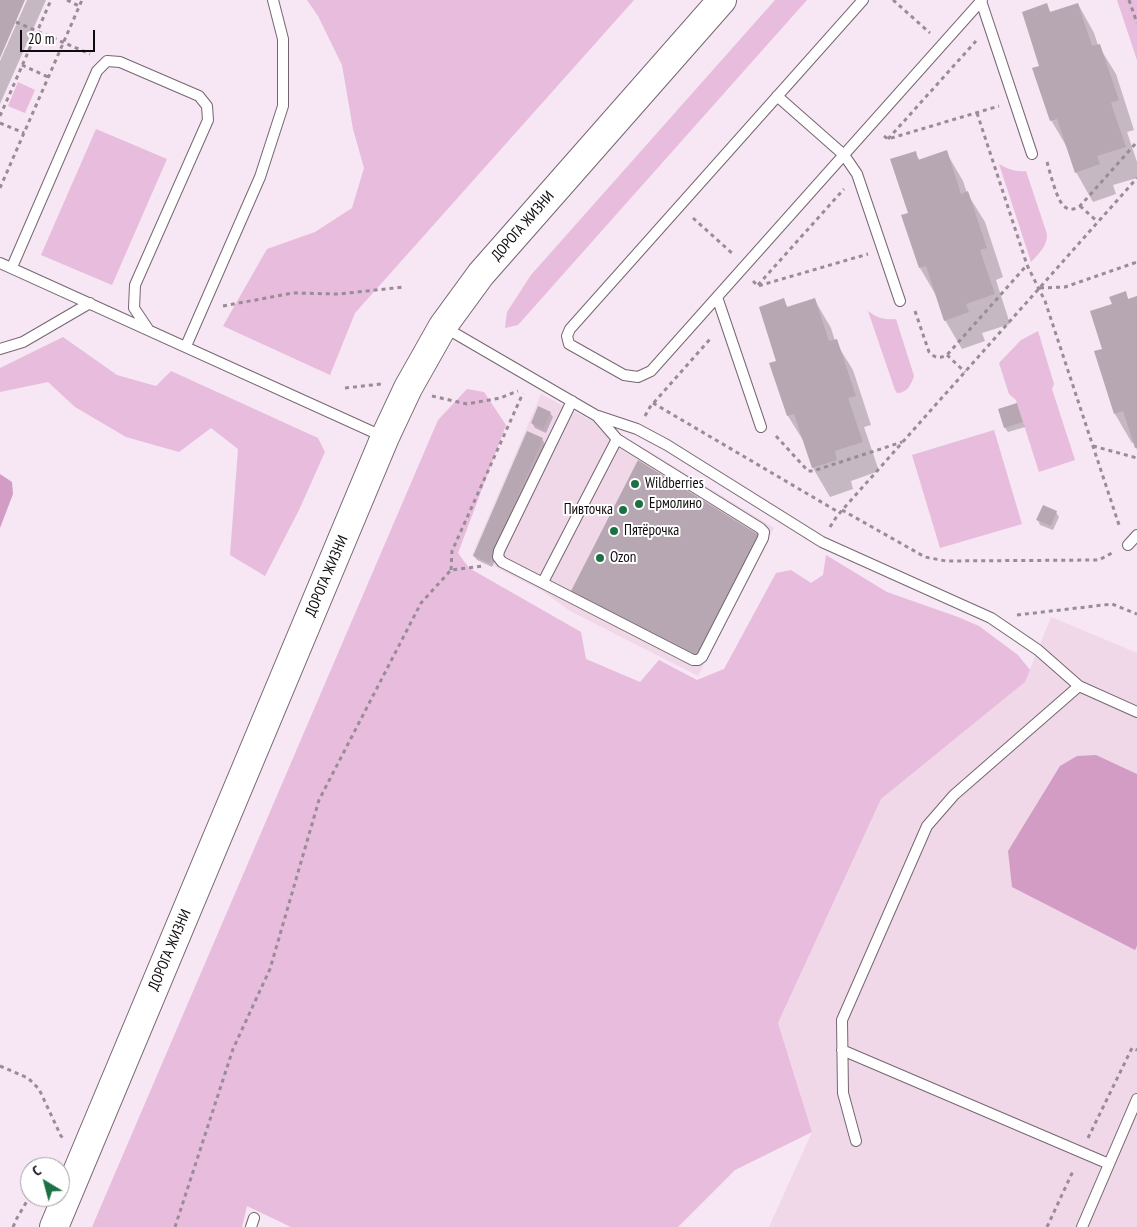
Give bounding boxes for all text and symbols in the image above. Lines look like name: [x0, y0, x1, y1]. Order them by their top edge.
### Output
scale bar: [22, 20, 98, 52]
text: 20 m: [28, 29, 54, 48]
street label: ДОРОГА ЖИЗНИ: [488, 188, 558, 264]
place label: Wildberries: [645, 475, 704, 493]
marker: Wildberries: [629, 478, 641, 490]
place label: Ермолино: [649, 495, 702, 513]
marker: Ермолино: [633, 498, 645, 510]
place label: Пивточка: [564, 501, 613, 519]
marker: Пивточка: [617, 504, 629, 516]
place label: Пятёрочка: [624, 522, 679, 540]
marker: Пятёрочка: [608, 525, 620, 537]
street label: ДОРОГА ЖИЗНИ: [302, 533, 352, 619]
place label: Ozon: [610, 549, 636, 567]
marker: Ozon: [594, 552, 606, 564]
street label: ДОРОГА ЖИЗНИ: [145, 907, 195, 993]
north arrow: [20, 1157, 70, 1207]
text: С: [29, 1162, 45, 1180]

